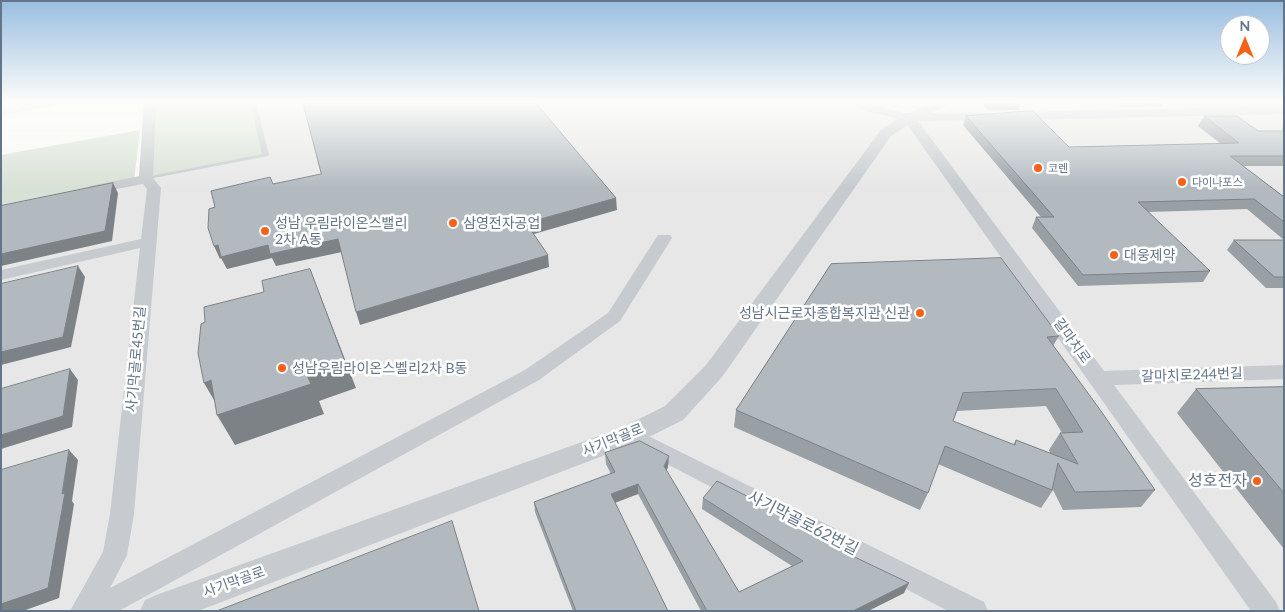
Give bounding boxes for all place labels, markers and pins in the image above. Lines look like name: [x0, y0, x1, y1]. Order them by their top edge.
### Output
place label: 코렌: [1048, 161, 1068, 175]
marker: 코렌: [1032, 162, 1044, 174]
place label: 다이나포스: [1192, 175, 1243, 189]
marker: 다이나포스: [1176, 176, 1188, 188]
place label: 성남 우림라이온스밸리 2차 A동: [275, 215, 407, 248]
place label: 삼영전자공업: [463, 215, 540, 231]
marker: 삼영전자공업: [447, 217, 459, 229]
marker: 성남 우림라이온스밸리 2차 A동: [259, 225, 271, 237]
place label: 대웅제약: [1124, 247, 1176, 263]
marker: 대웅제약: [1108, 249, 1120, 261]
place label: 성남시근로자종합복지관 신관: [739, 305, 910, 321]
marker: 성남시근로자종합복지관 신관: [914, 307, 926, 319]
place label: 성남우림라이온스벨리2차 B동: [292, 360, 467, 376]
marker: 성남우림라이온스벨리2차 B동: [276, 362, 288, 374]
place label: 성호전자: [1188, 471, 1247, 491]
marker: 성호전자: [1251, 475, 1263, 487]

